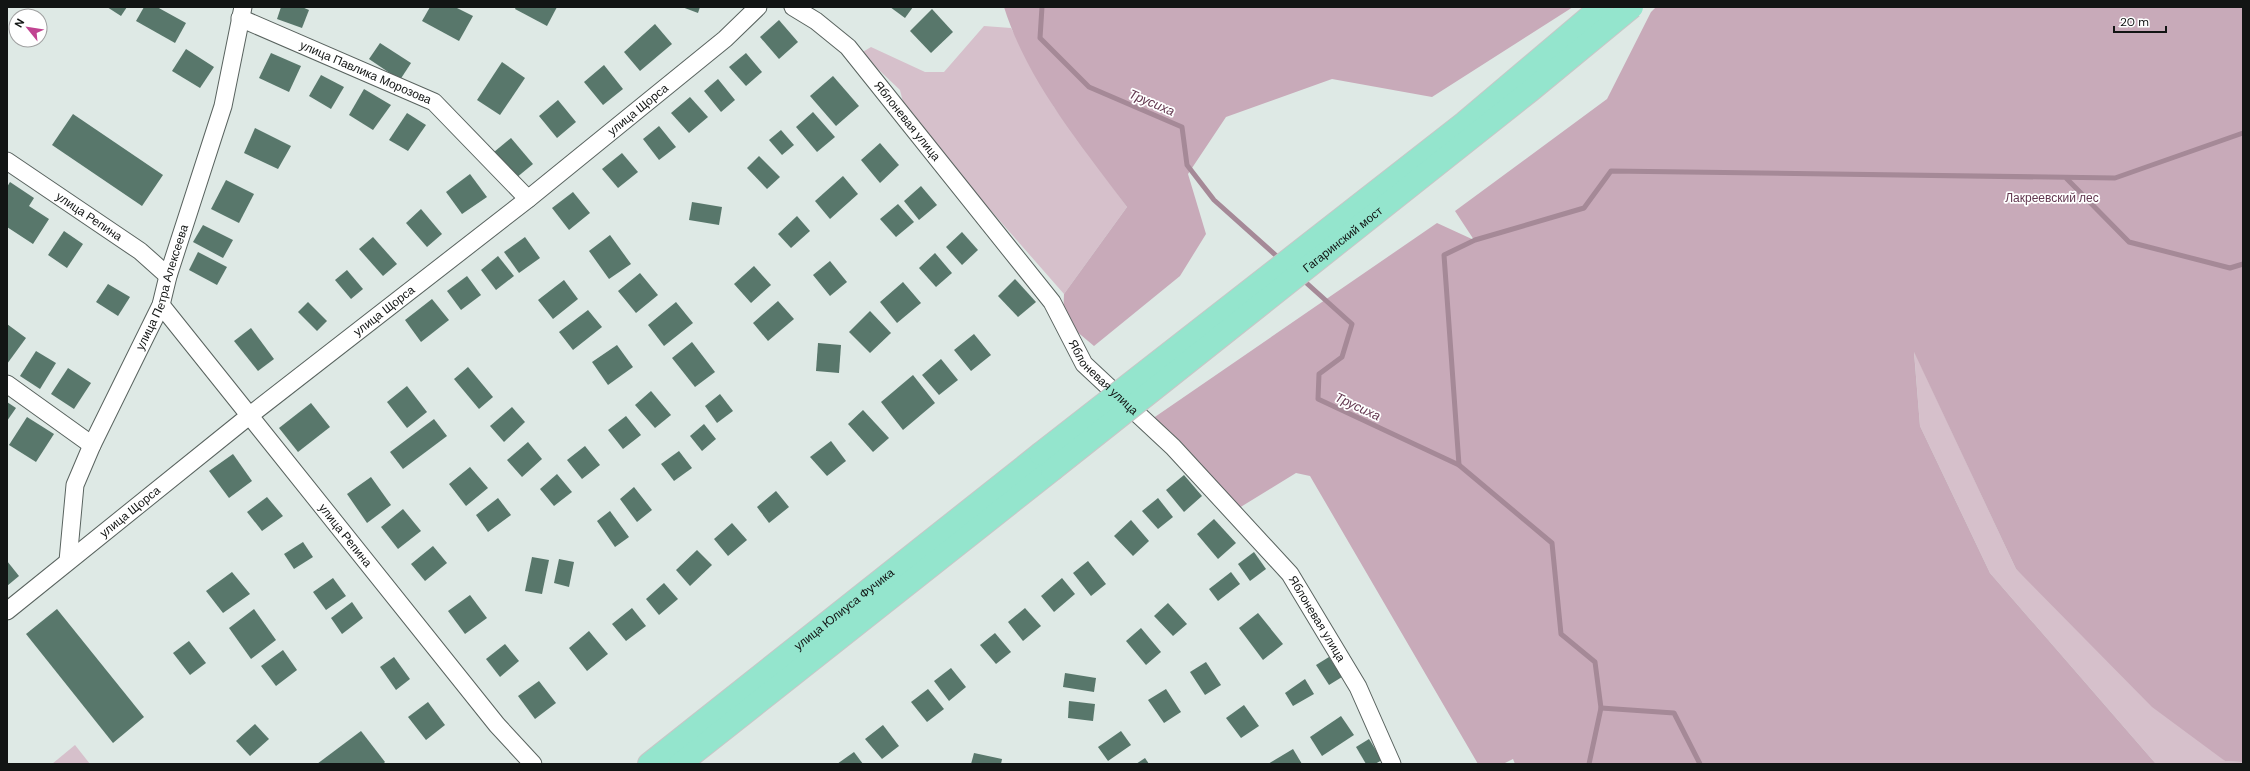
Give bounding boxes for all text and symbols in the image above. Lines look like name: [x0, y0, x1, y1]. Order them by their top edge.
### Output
north arrow: [8, 8, 48, 48]
scale bar: [2114, 8, 2166, 34]
text: 20 m: [2120, 14, 2149, 30]
text: N: [11, 16, 27, 30]
street label: улица Павлика Морозова: [297, 37, 434, 108]
street label: Яблоневая улица: [870, 78, 944, 165]
street label: улица Щорса: [604, 80, 672, 139]
water label: Трусиха: [1126, 85, 1177, 120]
street label: улица Репина: [53, 188, 126, 245]
park label: Лакреевский лес: [2005, 190, 2099, 206]
street label: Гагаринский мост: [1299, 203, 1386, 276]
street label: улица Петра Алексеева: [132, 222, 192, 353]
street label: улица Щорса: [350, 282, 418, 340]
street label: Яблоневая улица: [1065, 337, 1142, 419]
water label: Трусиха: [1332, 389, 1383, 424]
street label: улица Щорса: [96, 482, 164, 541]
street label: улица Репина: [315, 500, 376, 571]
street label: улица Юлиуса Фучика: [791, 564, 898, 654]
street label: Яблоневая улица: [1285, 573, 1349, 665]

